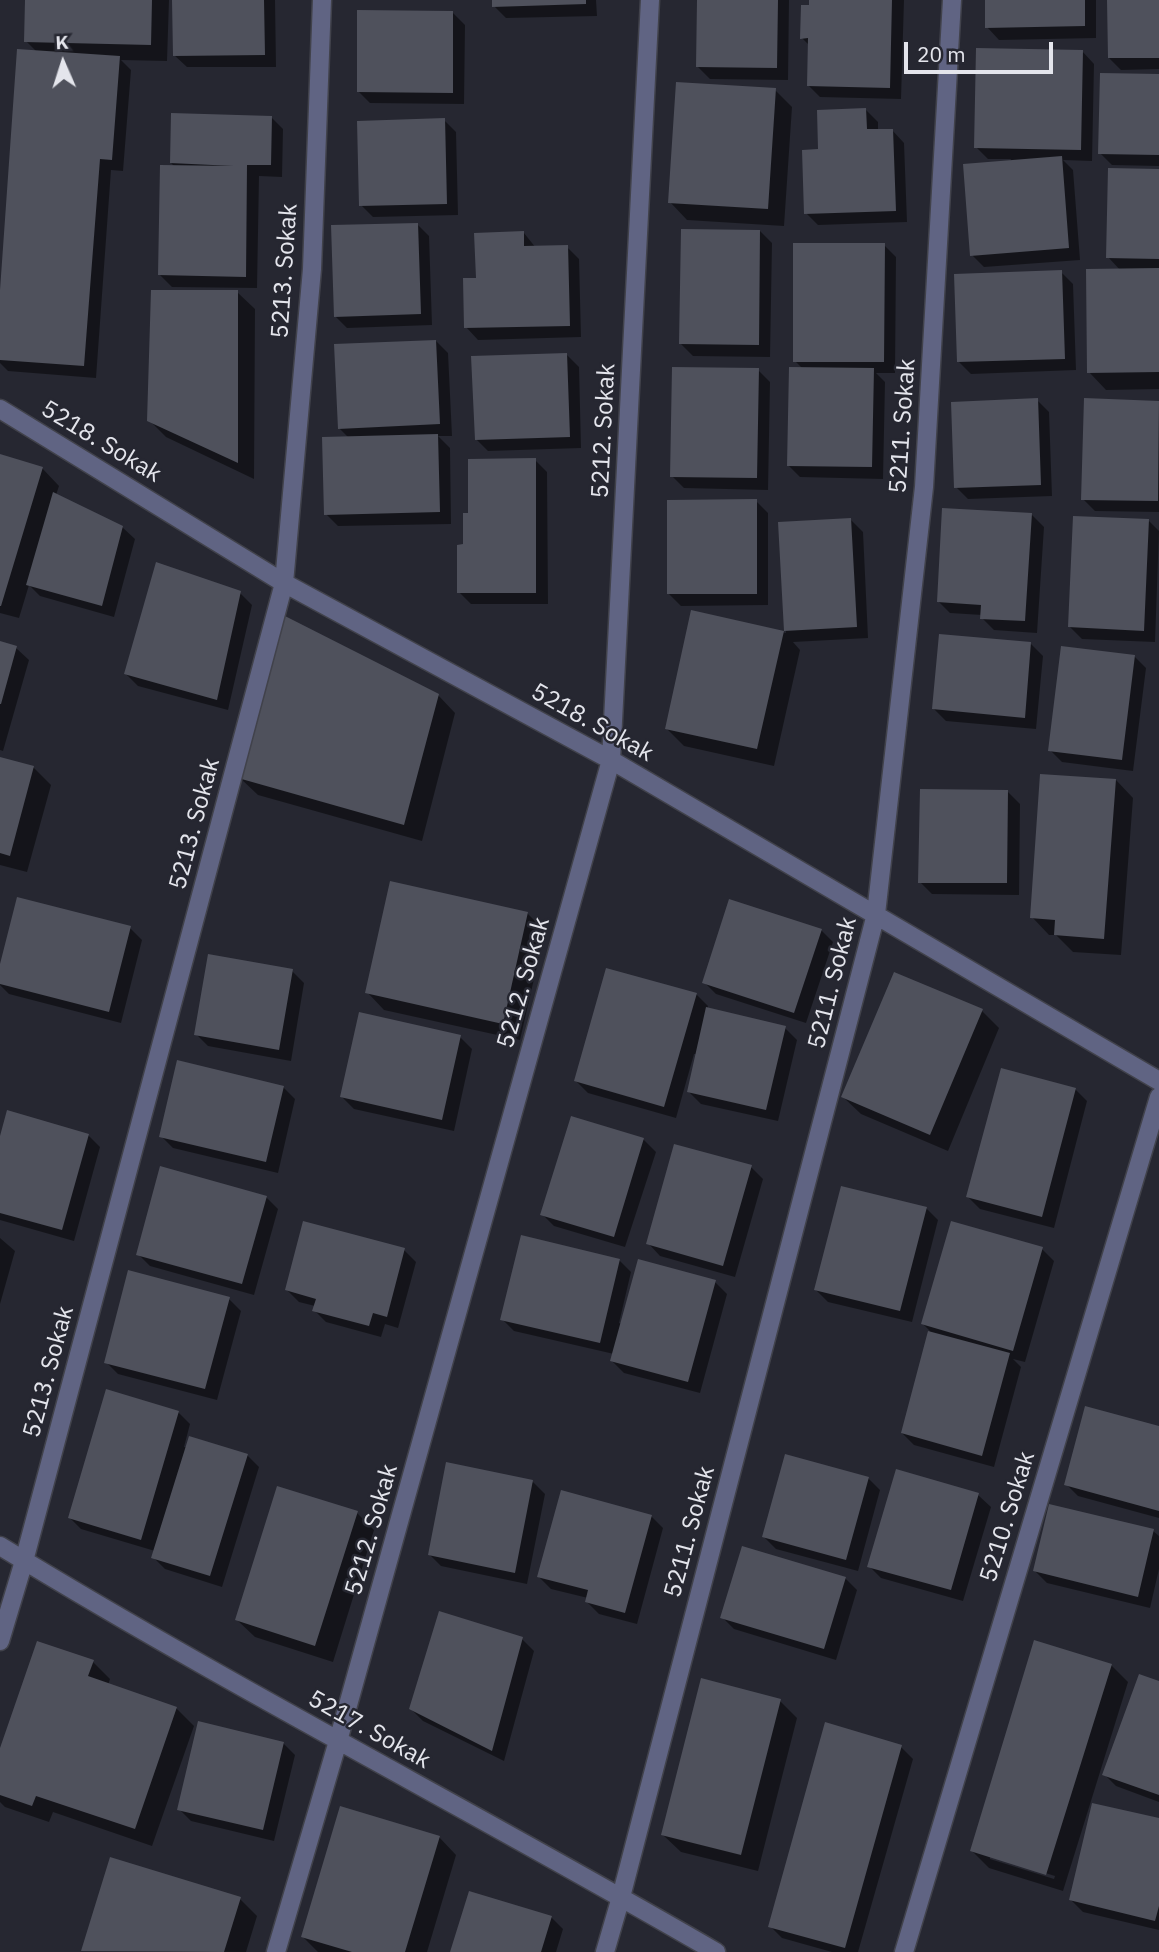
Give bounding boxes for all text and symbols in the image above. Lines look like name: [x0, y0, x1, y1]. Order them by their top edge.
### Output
north arrow: [28, 28, 98, 98]
scale bar: [907, 28, 1056, 72]
text: K: [55, 30, 69, 54]
text: 20 m: [917, 40, 966, 68]
street label: 5213. Sokak: [266, 203, 304, 339]
street label: 5211. Sokak: [884, 358, 922, 494]
street label: 5212. Sokak: [586, 363, 622, 499]
street label: 5218. Sokak: [36, 395, 166, 489]
street label: 5218. Sokak: [526, 678, 658, 768]
street label: 5213. Sokak: [164, 755, 226, 893]
street label: 5212. Sokak: [492, 914, 556, 1052]
street label: 5211. Sokak: [803, 914, 863, 1052]
street label: 5213. Sokak: [18, 1303, 80, 1441]
street label: 5210. Sokak: [974, 1448, 1042, 1586]
street label: 5212. Sokak: [340, 1461, 404, 1599]
street label: 5211. Sokak: [659, 1463, 721, 1601]
street label: 5217. Sokak: [303, 1685, 435, 1775]

